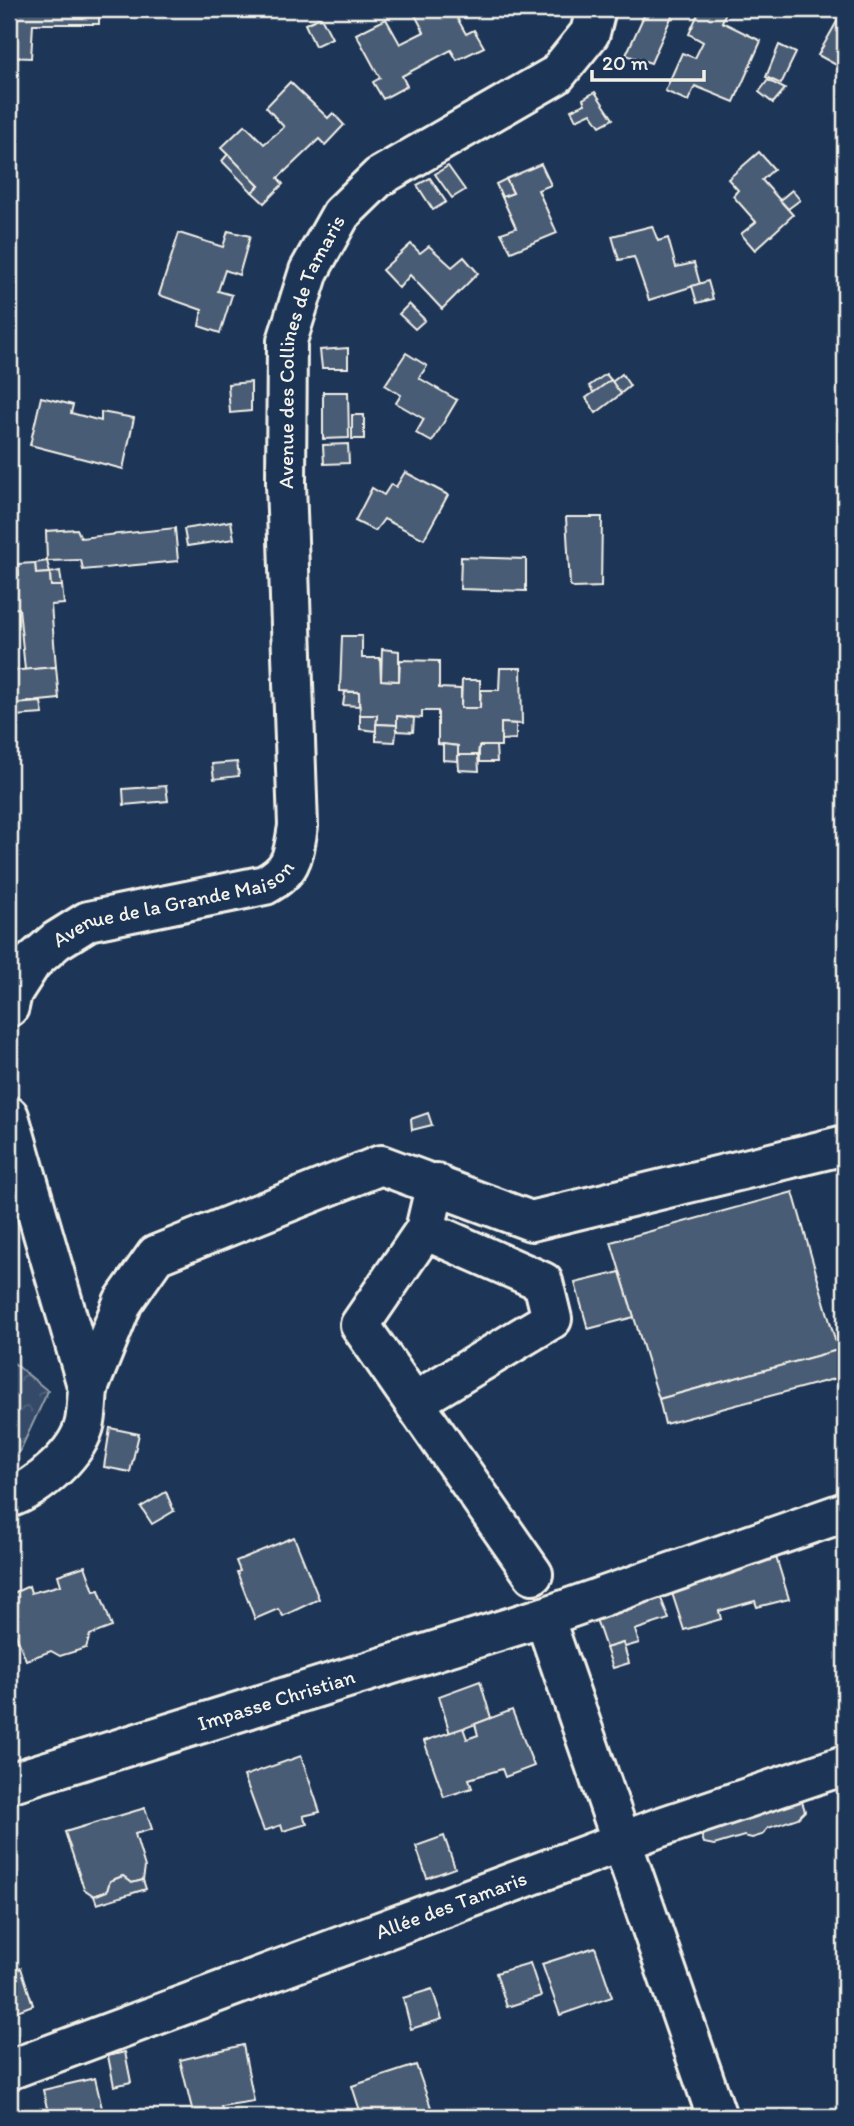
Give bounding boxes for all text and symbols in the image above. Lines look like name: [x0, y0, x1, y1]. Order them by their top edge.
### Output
scale bar: [592, 38, 704, 82]
text: 20 m: [602, 50, 649, 75]
street label: Avenue des Collines de Tamaris: [273, 210, 350, 489]
street label: Avenue de la Grande Maison: [48, 856, 299, 952]
street label: Impasse Christian: [195, 1663, 358, 1736]
street label: Allée des Tamaris: [372, 1865, 530, 1944]

